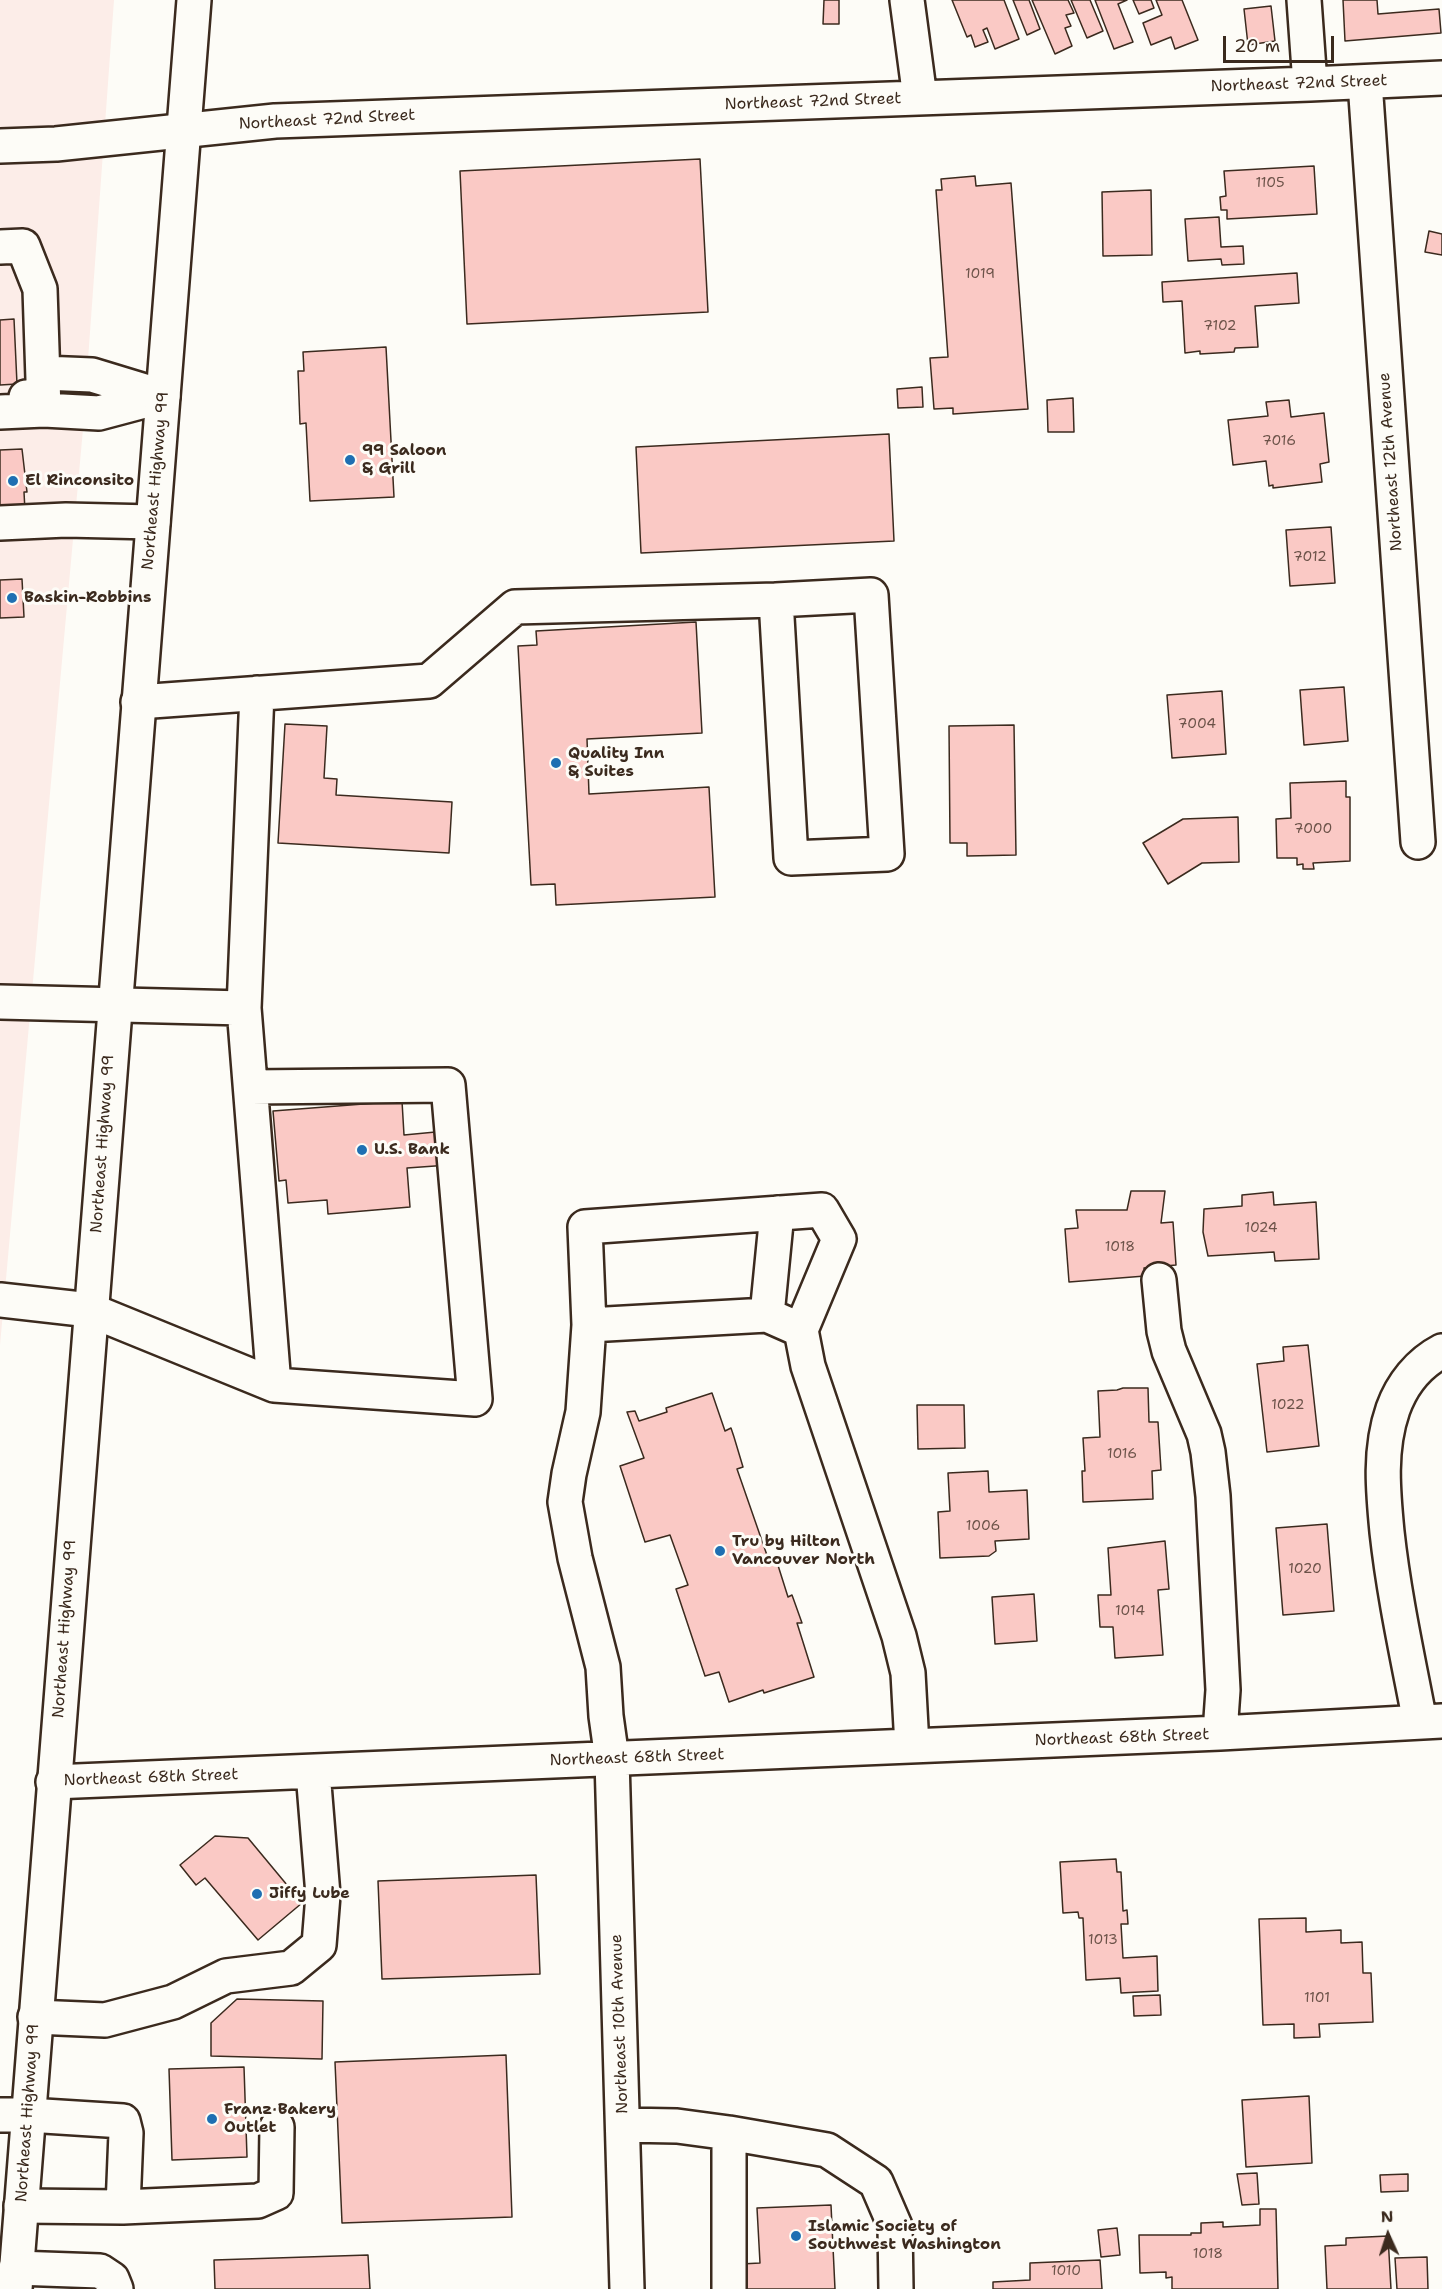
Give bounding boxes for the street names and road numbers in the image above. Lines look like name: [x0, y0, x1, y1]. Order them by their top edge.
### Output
street label: Northeast 72nd Street: [1210, 71, 1388, 97]
street label: Northeast 72nd Street: [724, 89, 902, 115]
street label: Northeast 72nd Street: [238, 106, 416, 134]
street label: Northeast 12th Avenue: [1375, 372, 1407, 552]
street label: Northeast Highway 99: [139, 391, 173, 571]
street label: Northeast Highway 99: [87, 1054, 119, 1234]
street label: Northeast Highway 99: [49, 1539, 81, 1719]
street label: Northeast 68th Street: [1034, 1725, 1210, 1751]
street label: Northeast 68th Street: [549, 1745, 725, 1771]
street label: Northeast 68th Street: [63, 1765, 239, 1791]
street label: Northeast 10th Avenue: [607, 1934, 633, 2114]
street label: Northeast Highway 99: [12, 2023, 44, 2203]

